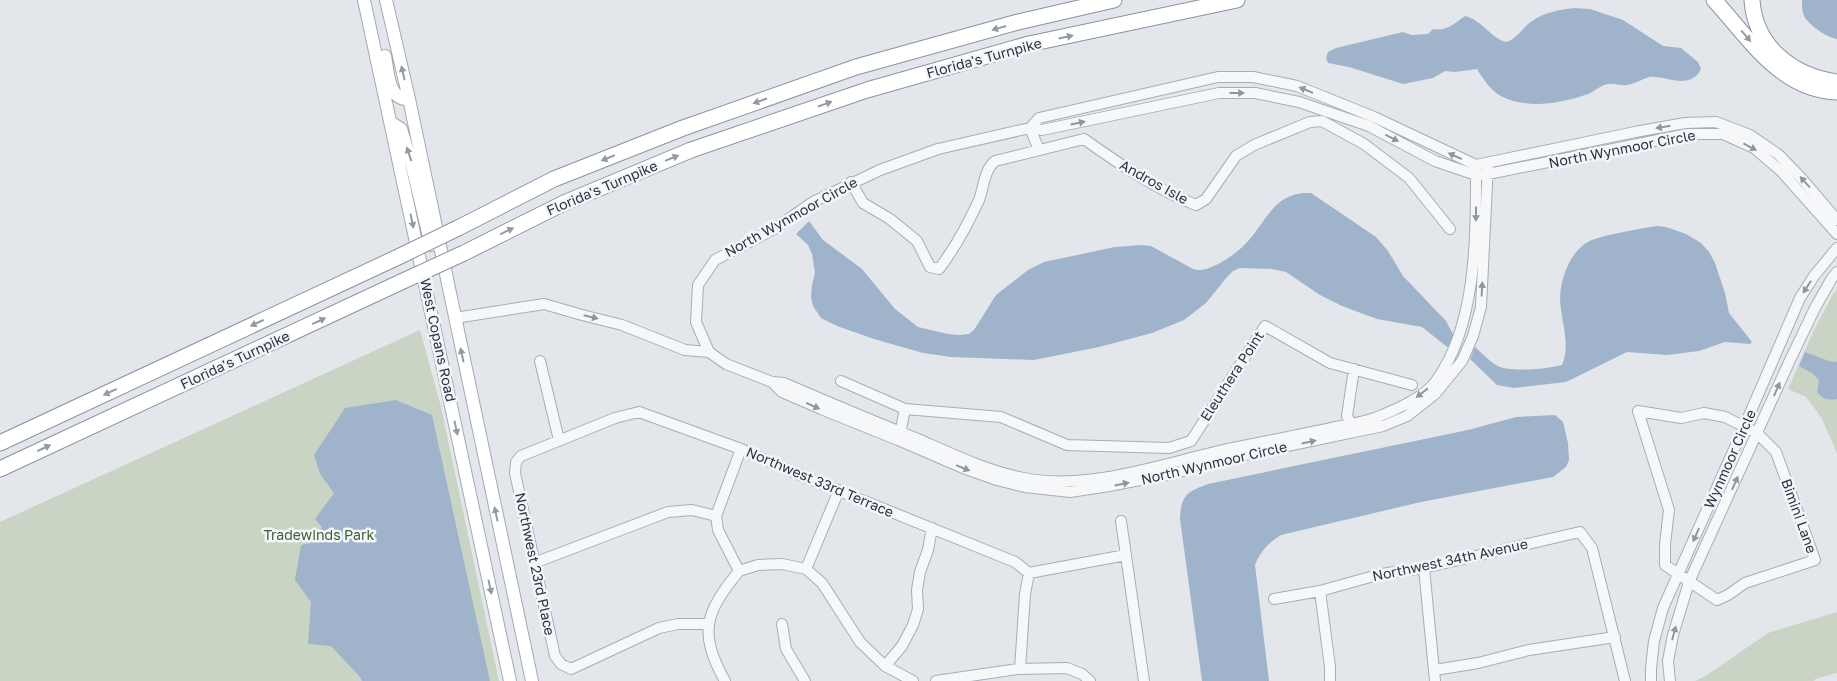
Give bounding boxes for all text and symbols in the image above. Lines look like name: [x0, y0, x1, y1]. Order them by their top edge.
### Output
one-way arrow: [991, 24, 1006, 32]
one-way arrow: [1741, 30, 1752, 43]
one-way arrow: [1058, 32, 1074, 40]
street label: Florida's Turnpike: [924, 34, 1043, 81]
one-way arrow: [399, 66, 407, 81]
one-way arrow: [1298, 86, 1313, 94]
one-way arrow: [1230, 89, 1246, 97]
one-way arrow: [752, 97, 767, 105]
one-way arrow: [818, 100, 833, 108]
one-way arrow: [1071, 119, 1086, 127]
one-way arrow: [1655, 123, 1671, 131]
street label: North Wynmoor Circle: [1547, 126, 1697, 171]
one-way arrow: [1385, 134, 1399, 142]
one-way arrow: [1742, 143, 1757, 151]
one-way arrow: [405, 146, 413, 161]
one-way arrow: [1448, 151, 1462, 159]
one-way arrow: [600, 154, 615, 162]
one-way arrow: [665, 154, 679, 162]
street label: Andros Isle: [1117, 156, 1191, 207]
street label: Florida's Turnpike: [544, 157, 660, 219]
street label: North Wynmoor Circle: [721, 173, 860, 260]
one-way arrow: [1800, 176, 1811, 189]
one-way arrow: [1472, 206, 1480, 222]
one-way arrow: [408, 213, 416, 229]
one-way arrow: [500, 227, 515, 235]
street label: West Copans Road: [417, 277, 460, 403]
one-way arrow: [1478, 280, 1486, 296]
one-way arrow: [1802, 280, 1812, 293]
one-way arrow: [583, 314, 599, 322]
one-way arrow: [311, 316, 326, 325]
one-way arrow: [250, 319, 264, 327]
street label: Florida's Turnpike: [177, 327, 292, 392]
street label: Eleuthera Point: [1196, 328, 1267, 424]
one-way arrow: [458, 346, 466, 362]
one-way arrow: [1774, 382, 1782, 396]
one-way arrow: [103, 388, 117, 396]
one-way arrow: [1415, 388, 1428, 398]
one-way arrow: [806, 402, 820, 410]
street label: Wynmoor Circle: [1700, 407, 1759, 511]
one-way arrow: [452, 420, 460, 435]
street label: North Wynmoor Circle: [1139, 437, 1288, 488]
one-way arrow: [1301, 438, 1316, 446]
street label: Northwest 33rd Terrace: [744, 443, 896, 520]
one-way arrow: [37, 444, 51, 452]
one-way arrow: [956, 464, 971, 472]
one-way arrow: [1731, 476, 1739, 490]
street label: Bimini Lane: [1778, 476, 1821, 555]
one-way arrow: [1114, 480, 1130, 488]
street label: Northwest 23rd Place: [512, 491, 559, 637]
one-way arrow: [492, 506, 500, 521]
park label: Tradewinds Park: [264, 526, 374, 543]
one-way arrow: [1691, 528, 1699, 542]
street label: Northwest 34th Avenue: [1371, 535, 1529, 584]
one-way arrow: [486, 579, 494, 594]
one-way arrow: [1670, 625, 1678, 640]

